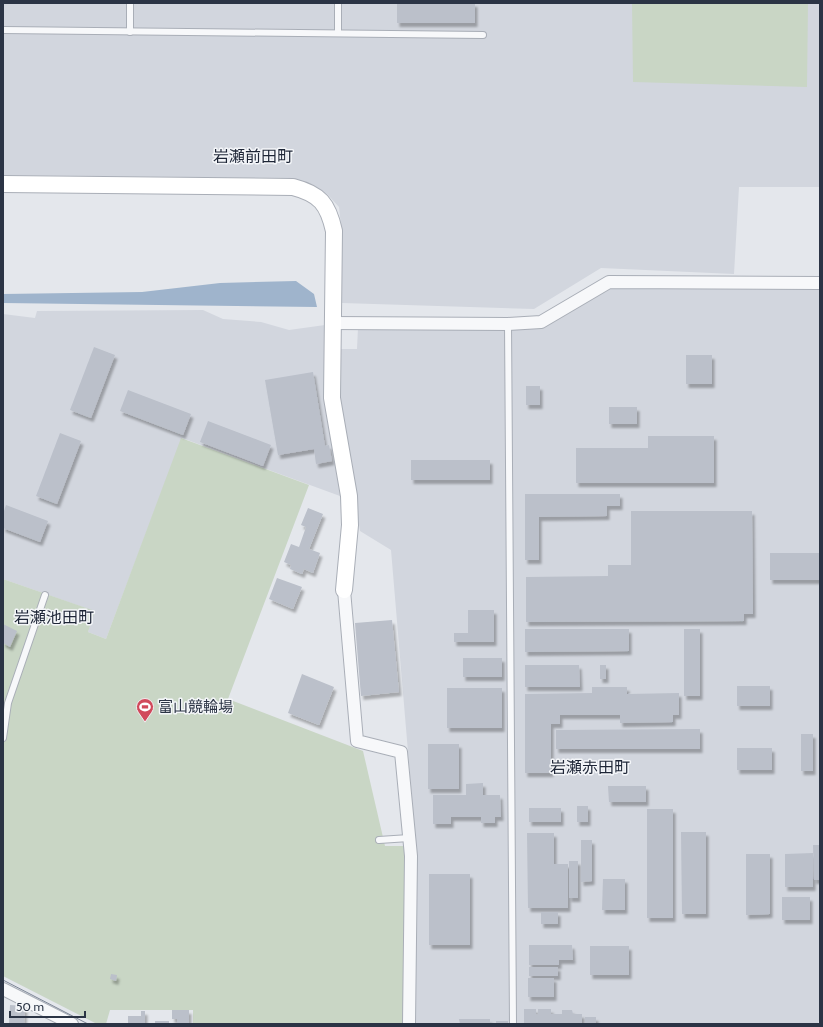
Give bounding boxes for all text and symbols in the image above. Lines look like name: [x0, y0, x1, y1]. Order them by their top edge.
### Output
district label: 岩瀬前田町: [213, 147, 293, 166]
district label: 岩瀬池田町: [14, 608, 94, 627]
sports icon: 富山競輪場: [135, 697, 155, 722]
place label: 富山競輪場: [158, 698, 233, 716]
district label: 岩瀬赤田町: [550, 758, 630, 777]
scale bar: [10, 993, 85, 1019]
text: 50 m: [16, 999, 44, 1014]

